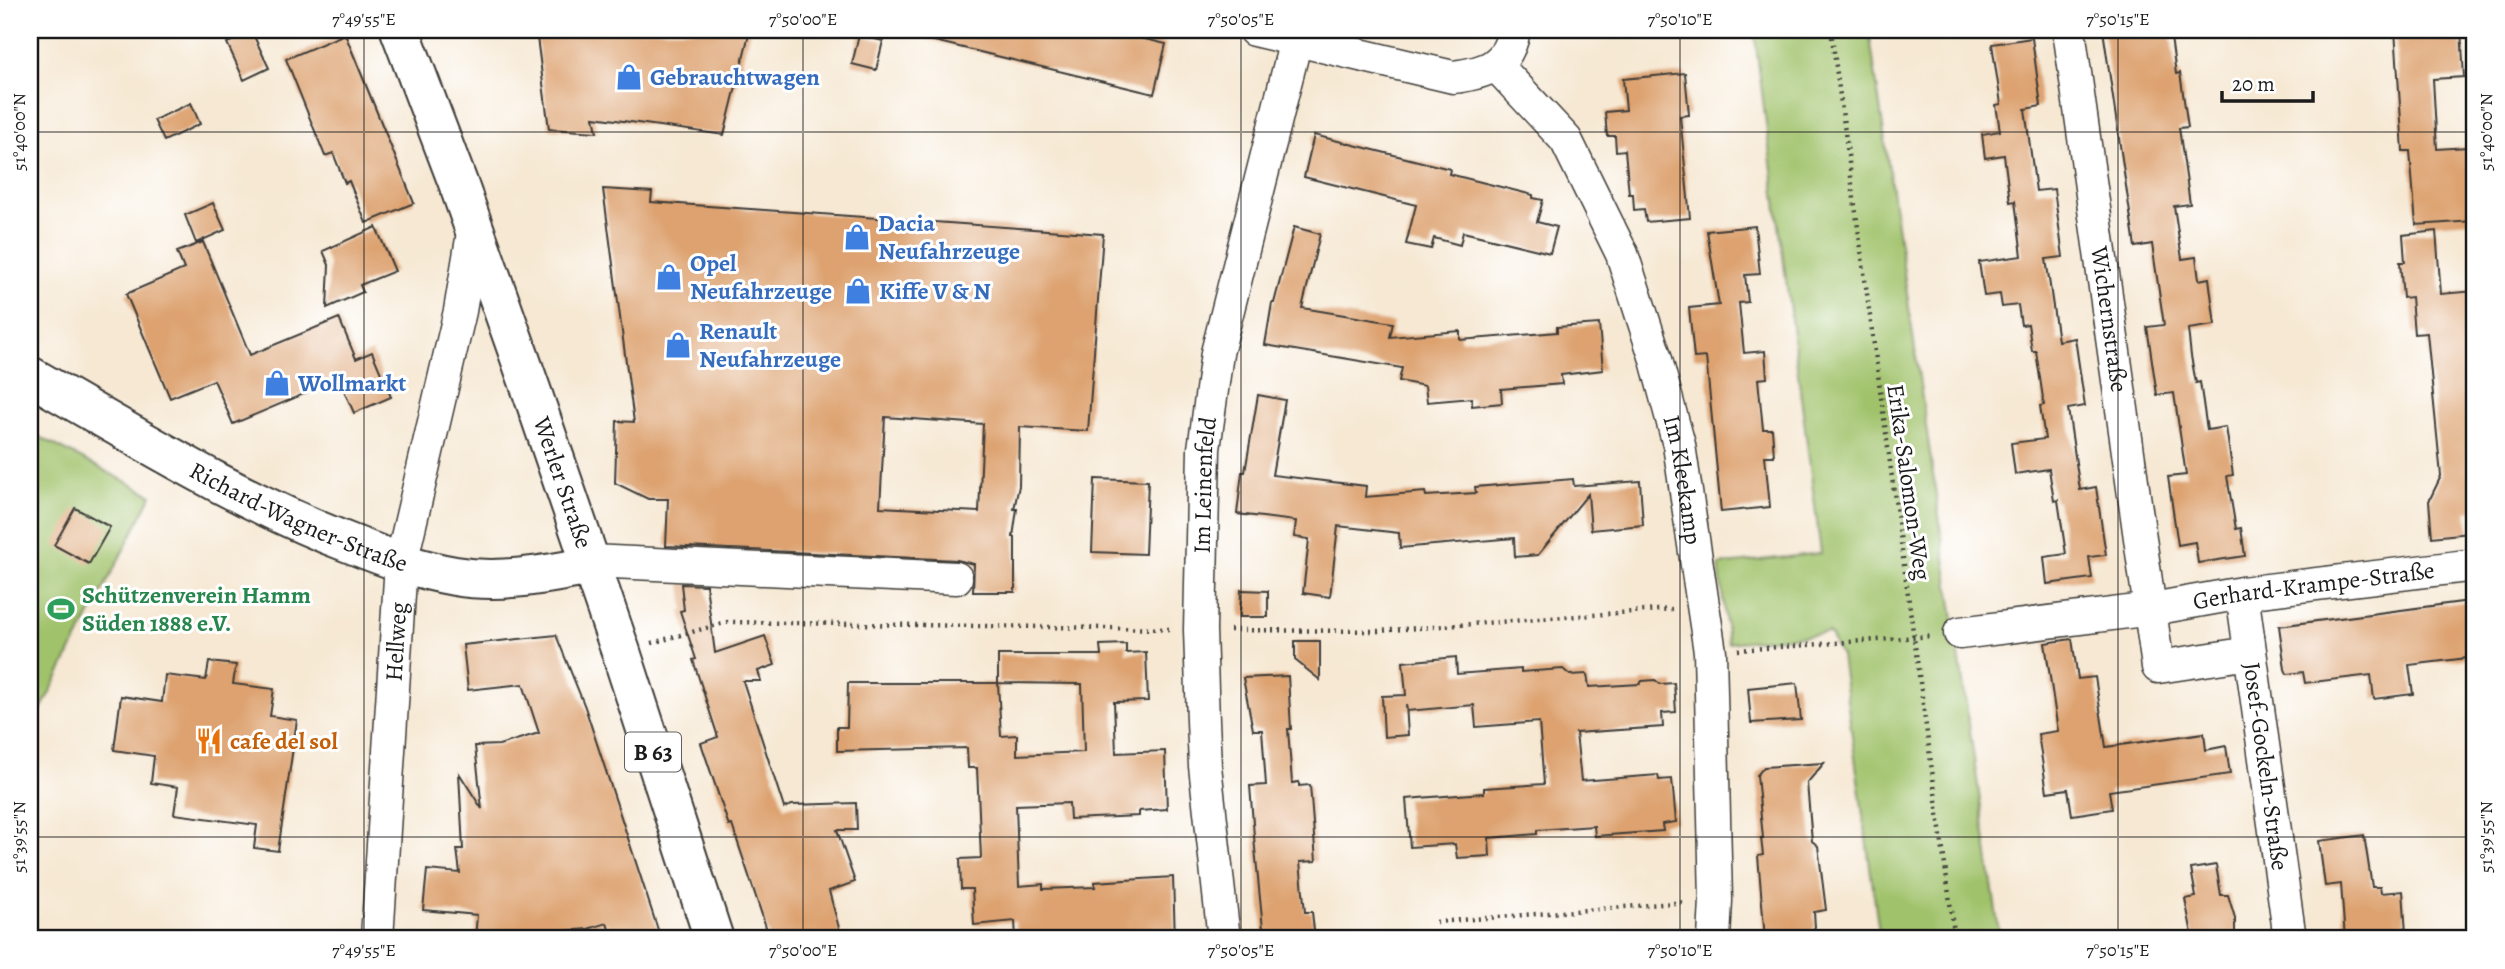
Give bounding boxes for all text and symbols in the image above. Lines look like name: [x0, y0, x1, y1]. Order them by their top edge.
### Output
text: 7°49'55"E: [332, 7, 396, 31]
text: 7°50'00"E: [769, 7, 837, 31]
text: 7°50'05"E: [1208, 7, 1274, 31]
text: 7°50'10"E: [1647, 7, 1713, 31]
text: 7°50'15"E: [2086, 7, 2150, 31]
scale bar: [2222, 60, 2312, 104]
place label: Gebrauchtwagen: [650, 61, 820, 93]
shop icon: Gebrauchtwagen: [614, 62, 644, 92]
text: 20 m: [2232, 70, 2275, 98]
text: 51°40'00"N: [7, 93, 31, 171]
text: 51°40'00"N: [2474, 93, 2498, 171]
place label: Dacia Neufahrzeuge: [878, 207, 1020, 267]
shop icon: Dacia Neufahrzeuge: [842, 222, 872, 252]
street label: Wichernstraße: [2083, 243, 2135, 394]
place label: Opel Neufahrzeuge: [690, 247, 832, 307]
shop icon: Opel Neufahrzeuge: [654, 262, 684, 292]
place label: Kiffe V & N: [879, 275, 991, 307]
shop icon: Kiffe V & N: [843, 276, 873, 306]
place label: Renault Neufahrzeuge: [699, 315, 841, 375]
shop icon: Renault Neufahrzeuge: [663, 330, 693, 360]
place label: Wollmarkt: [297, 367, 406, 399]
shop icon: Wollmarkt: [262, 368, 292, 398]
street label: Erika-Salomon-Weg: [1879, 382, 1939, 582]
street label: Im Kleekamp: [1656, 411, 1710, 547]
street label: Werler Straße: [525, 412, 600, 552]
street label: Im Leinenfeld: [1186, 415, 1224, 554]
street label: Richard-Wagner-Straße: [184, 454, 412, 579]
street label: Gerhard-Krampe-Straße: [2190, 554, 2436, 617]
place label: Schützenverein Hamm Süden 1888 e.V.: [82, 579, 311, 639]
sports icon: Schützenverein Hamm Süden 1888 e.V.: [46, 594, 76, 624]
street label: Hellweg: [377, 601, 414, 682]
street label: Josef-Gockeln-Straße: [2236, 660, 2296, 873]
place label: cafe del sol: [230, 725, 338, 757]
restaurant icon: cafe del sol: [194, 726, 224, 756]
road number: B 63: [625, 732, 681, 772]
text: 51°39'55"N: [7, 801, 31, 873]
text: 51°39'55"N: [2474, 801, 2498, 873]
text: 7°49'55"E: [332, 938, 396, 962]
text: 7°50'00"E: [769, 938, 837, 962]
text: 7°50'05"E: [1208, 938, 1274, 962]
text: 7°50'10"E: [1647, 938, 1713, 962]
text: 7°50'15"E: [2086, 938, 2150, 962]

